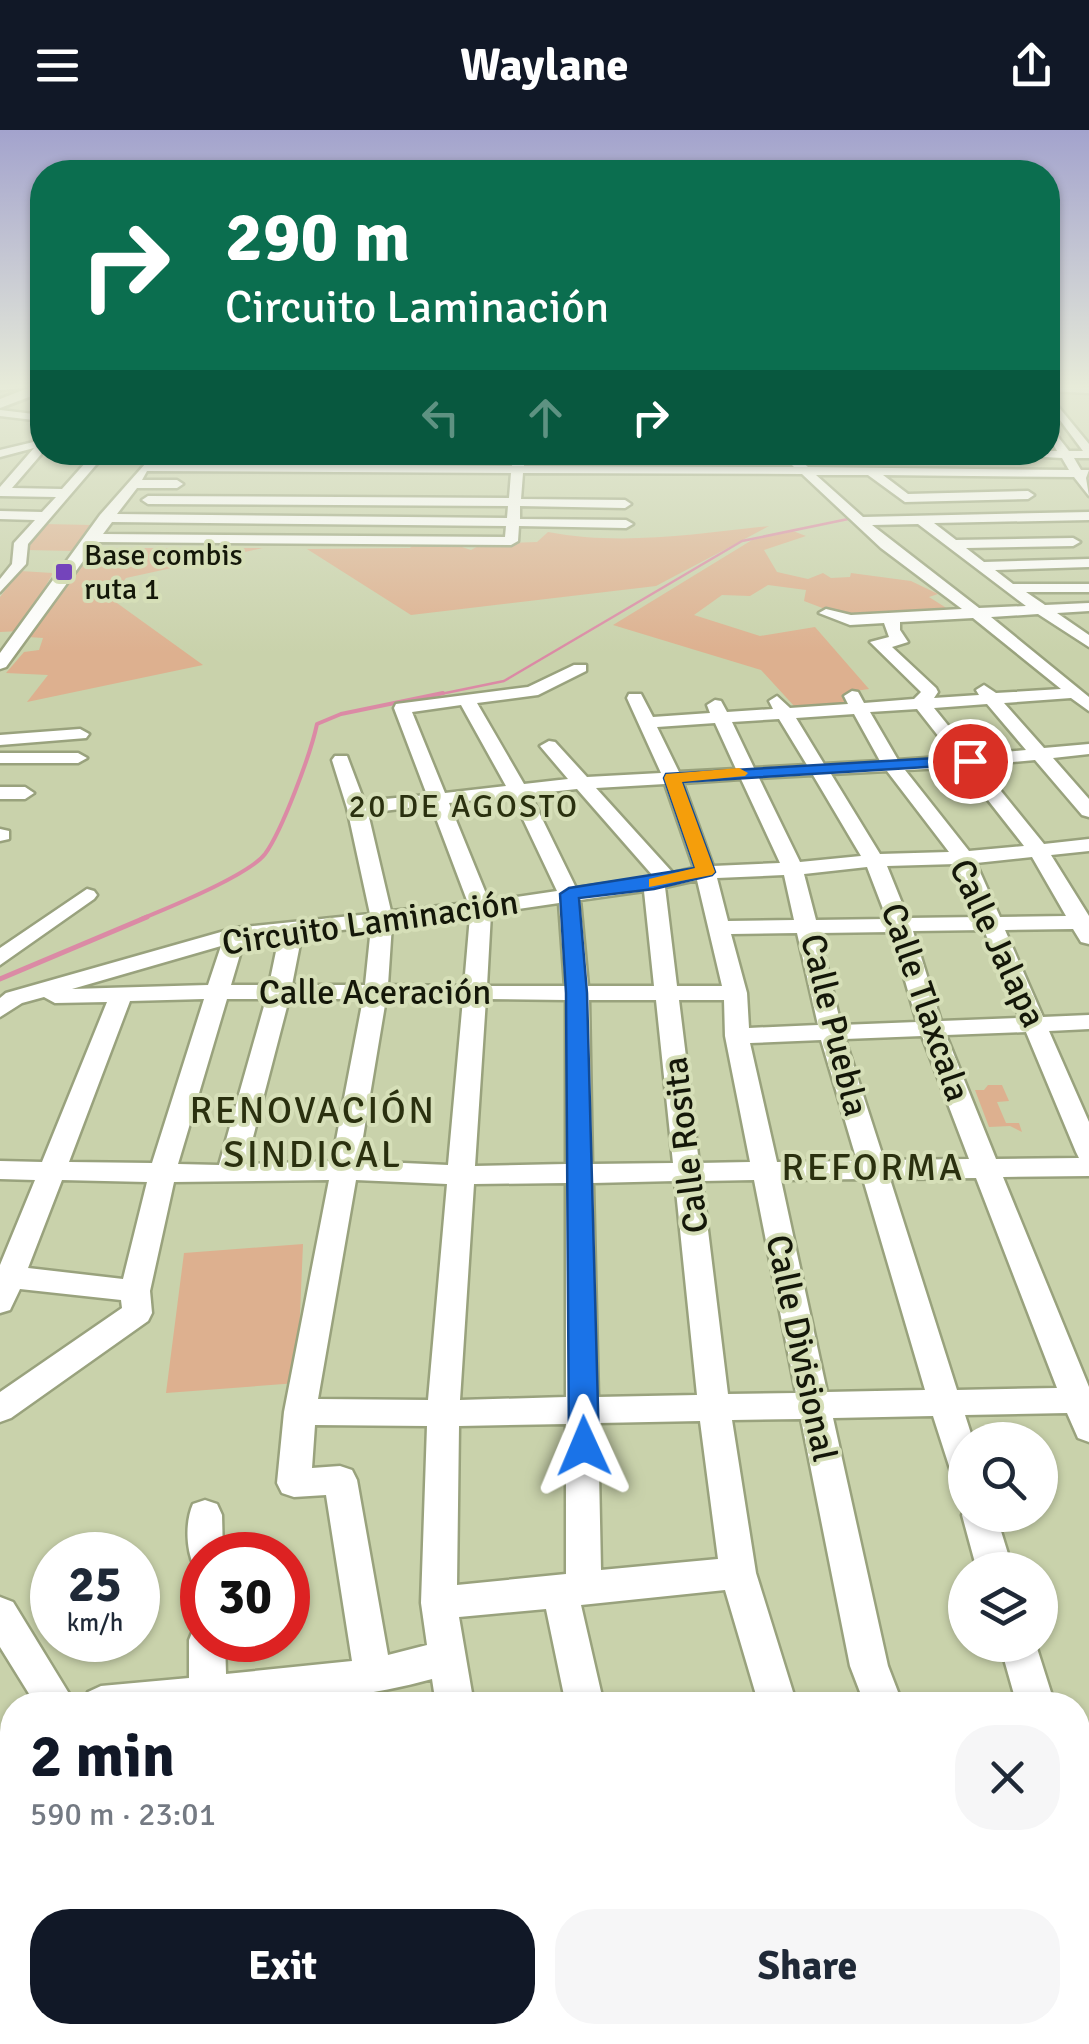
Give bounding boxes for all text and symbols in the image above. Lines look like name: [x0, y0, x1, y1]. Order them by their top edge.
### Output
icon: menu: [30, 38, 85, 93]
text: Waylane: [460, 38, 629, 93]
icon: share: [1004, 38, 1059, 93]
text: 290 m: [225, 194, 410, 280]
icon: right: [60, 200, 190, 330]
text: Circuito Laminación: [225, 280, 609, 335]
icon: left: [413, 390, 468, 445]
icon: ahead: [518, 390, 573, 445]
icon: right: [623, 390, 678, 445]
place label: Base combis ruta 1: [84, 537, 243, 608]
marker: Base combis ruta 1: [53, 561, 75, 583]
pin: [928, 719, 1013, 804]
icon: arrive: [943, 734, 998, 789]
district label: 20 DE AGOSTO: [348, 787, 580, 826]
street label: Calle Jalapa: [940, 852, 1055, 1034]
street label: Circuito Laminación: [219, 880, 521, 965]
street label: Calle Tlaxcala: [872, 897, 980, 1107]
street label: Calle Puebla: [791, 930, 878, 1121]
street label: Calle Aceración: [259, 971, 491, 1014]
street label: Calle Rosita: [653, 1054, 718, 1235]
district label: RENOVACIÓN SINDICAL: [189, 1087, 437, 1178]
district label: REFORMA: [781, 1144, 965, 1191]
street label: Calle Divisional: [757, 1231, 847, 1465]
position arrow: [532, 1394, 636, 1498]
map controls: [948, 1422, 1058, 1662]
button: search: [948, 1422, 1058, 1532]
speed limit sign: 30: [180, 1532, 310, 1662]
button: layers: [948, 1552, 1058, 1662]
text: 25: [68, 1554, 122, 1616]
text: km/h: [67, 1607, 123, 1638]
text: 2 min: [30, 1720, 175, 1794]
button: close: [955, 1725, 1060, 1830]
text: 590 m · 23:01: [30, 1795, 216, 1834]
button: Exit: [30, 1909, 535, 2024]
button: Share: [555, 1909, 1060, 2024]

